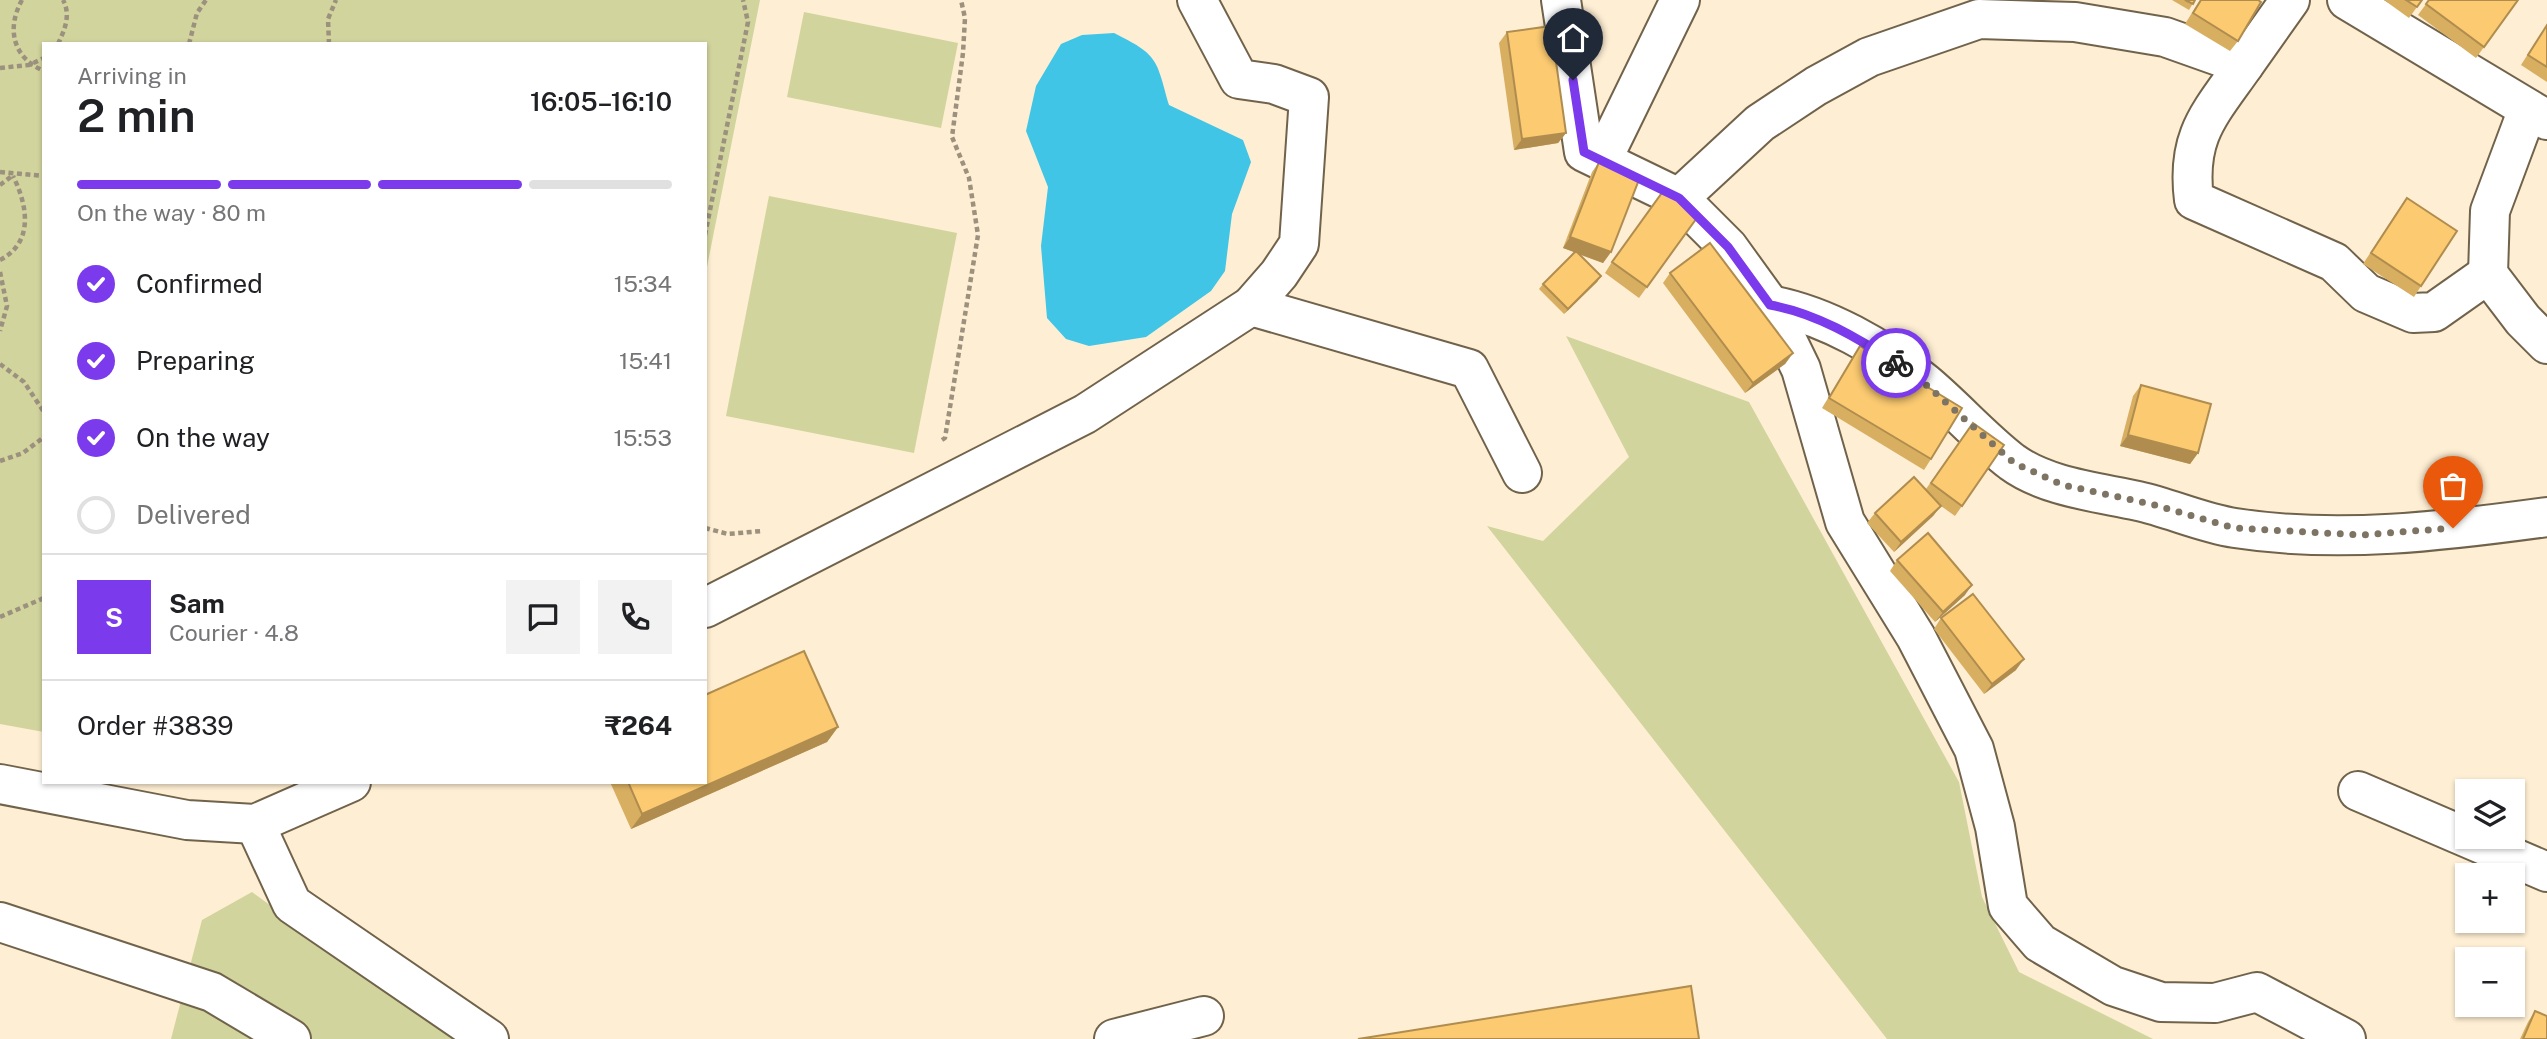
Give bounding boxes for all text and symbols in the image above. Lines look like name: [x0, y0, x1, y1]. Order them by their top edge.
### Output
pin: [1543, 8, 1603, 80]
icon: home: [1554, 19, 1592, 57]
text: Arriving in: [77, 62, 187, 89]
text: 16:05–16:10: [530, 86, 672, 117]
text: 2 min: [77, 88, 196, 142]
text: On the way · 80 m: [77, 199, 266, 226]
icon: check: [77, 265, 115, 303]
text: Confirmed: [136, 268, 263, 299]
text: 15:34: [614, 270, 672, 297]
courier: [1861, 328, 1931, 398]
icon: check: [77, 342, 115, 380]
icon: bike: [1877, 344, 1915, 382]
text: Preparing: [136, 345, 255, 376]
text: 15:41: [619, 347, 672, 374]
icon: check: [77, 419, 115, 457]
text: On the way: [136, 422, 270, 453]
text: 15:53: [614, 424, 672, 451]
pin: [2423, 456, 2483, 528]
icon: bag: [2434, 467, 2472, 505]
text: Delivered: [136, 499, 251, 530]
button: chat: [506, 580, 580, 654]
button: phone: [598, 580, 672, 654]
text: Sam: [169, 588, 225, 619]
text: S: [105, 602, 123, 633]
text: Courier · 4.8: [169, 619, 299, 646]
text: Order #3839: [77, 710, 234, 741]
text: ₹264: [605, 710, 672, 741]
map controls: [2455, 779, 2525, 1017]
button: layers: [2455, 779, 2525, 849]
button: +: [2455, 863, 2525, 933]
button: −: [2455, 947, 2525, 1017]

